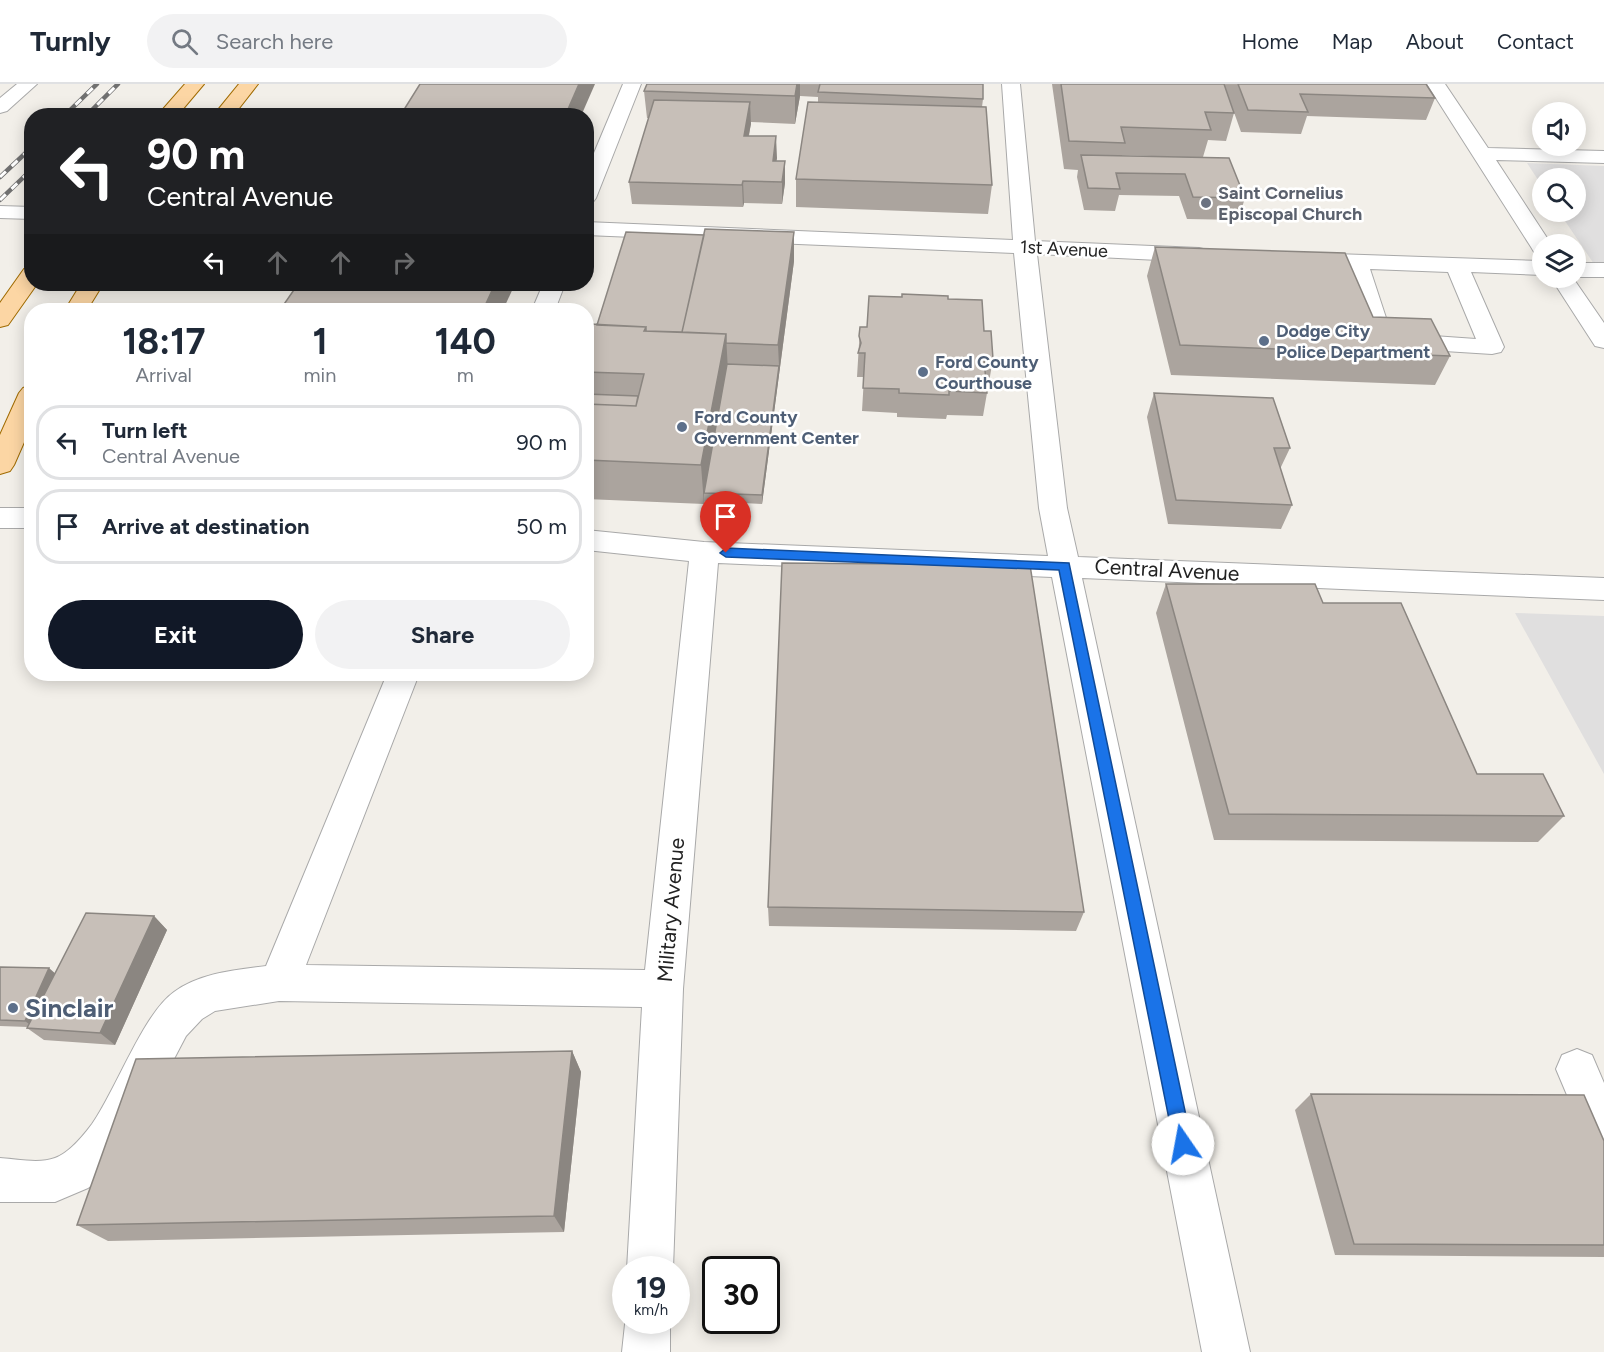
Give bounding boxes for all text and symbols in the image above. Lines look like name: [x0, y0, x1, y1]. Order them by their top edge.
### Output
search box: [147, 14, 567, 68]
text: Turnly: [30, 24, 111, 58]
icon: search: [168, 25, 201, 58]
text: Search here: [216, 28, 333, 55]
text: Home: [1242, 29, 1299, 54]
text: Map: [1332, 29, 1373, 54]
text: About: [1406, 29, 1464, 54]
text: Contact: [1497, 29, 1574, 54]
map controls: [1532, 102, 1586, 288]
button: sound: [1532, 102, 1586, 156]
text: 90 m: [147, 129, 245, 180]
icon: left: [48, 132, 126, 210]
button: search: [1532, 168, 1586, 222]
text: Central Avenue: [147, 180, 333, 213]
place label: Saint Cornelius Episcopal Church: [1218, 182, 1362, 225]
marker: Saint Cornelius Episcopal Church: [1199, 196, 1213, 210]
button: layers: [1532, 234, 1586, 288]
street label: 1st Avenue: [1020, 236, 1109, 262]
icon: left: [198, 246, 231, 279]
icon: ahead: [261, 246, 294, 279]
icon: ahead: [324, 246, 357, 279]
icon: right: [387, 246, 420, 279]
text: 18:17: [122, 320, 205, 363]
text: 1: [312, 320, 328, 363]
text: 140: [435, 320, 496, 363]
place label: Dodge City Police Department: [1276, 320, 1431, 363]
marker: Dodge City Police Department: [1257, 334, 1271, 348]
place label: Ford County Courthouse: [935, 351, 1039, 394]
text: Arrival: [136, 363, 192, 387]
text: min: [304, 363, 336, 387]
text: m: [457, 363, 474, 387]
marker: Ford County Courthouse: [916, 365, 930, 379]
place label: Ford County Government Center: [694, 406, 859, 449]
text: Turn left: [102, 417, 188, 444]
marker: Ford County Government Center: [675, 420, 689, 434]
icon: left: [51, 426, 84, 459]
text: 90 m: [516, 429, 567, 456]
text: Central Avenue: [102, 444, 240, 468]
pin: [700, 491, 751, 553]
icon: arrive: [709, 500, 742, 533]
icon: arrive: [51, 510, 84, 543]
text: Arrive at destination: [102, 513, 310, 540]
text: 50 m: [516, 513, 567, 540]
street label: Central Avenue: [1094, 553, 1240, 586]
button: Exit: [48, 600, 303, 669]
button: Share: [315, 600, 570, 669]
street label: Military Avenue: [652, 837, 689, 983]
place label: Sinclair: [25, 992, 114, 1024]
marker: Sinclair: [6, 1001, 20, 1015]
position arrow: [1151, 1112, 1215, 1176]
speed limit sign: 30: [702, 1256, 780, 1334]
text: 19: [636, 1269, 666, 1306]
text: km/h: [634, 1301, 668, 1319]

